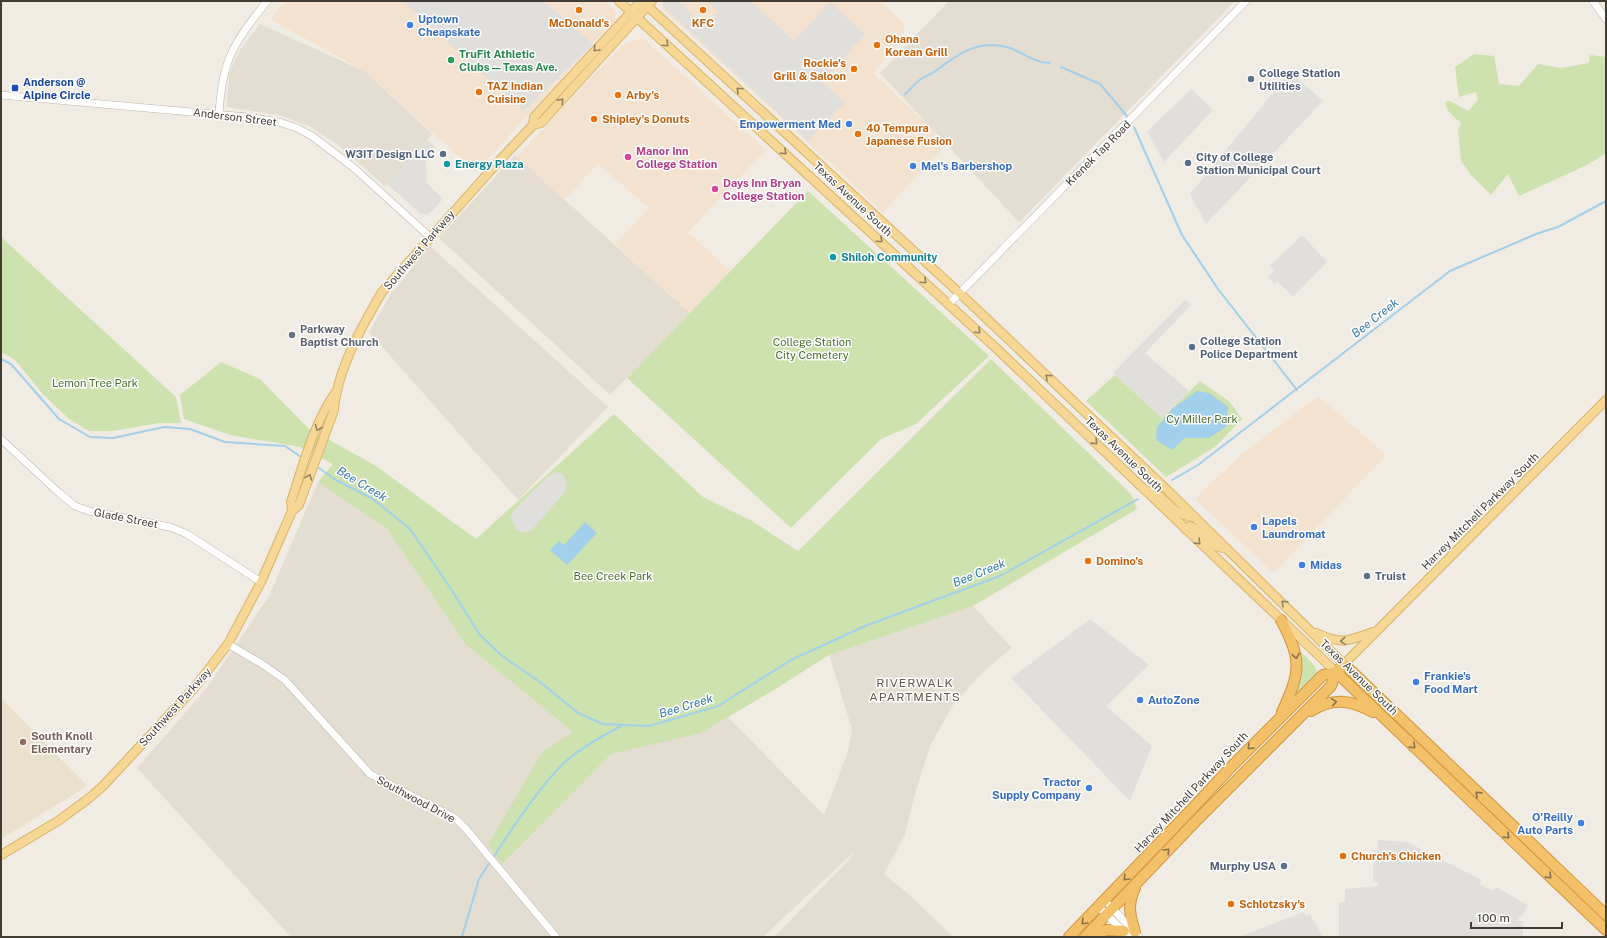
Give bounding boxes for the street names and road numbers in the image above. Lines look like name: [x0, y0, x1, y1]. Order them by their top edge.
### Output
street label: Anderson Street: [193, 106, 277, 128]
street label: Krenek Tap Road: [1063, 118, 1133, 188]
street label: Texas Avenue South: [811, 160, 895, 238]
street label: Southwest Parkway: [381, 208, 457, 292]
street label: Texas Avenue South: [1083, 414, 1165, 494]
street label: Harvey Mitchell Parkway South: [1419, 450, 1541, 572]
street label: Glade Street: [93, 506, 159, 530]
street label: Texas Avenue South: [1318, 637, 1400, 717]
street label: Southwest Parkway: [137, 665, 213, 749]
street label: Harvey Mitchell Parkway South: [1132, 729, 1250, 855]
street label: Southwood Drive: [375, 773, 457, 825]

